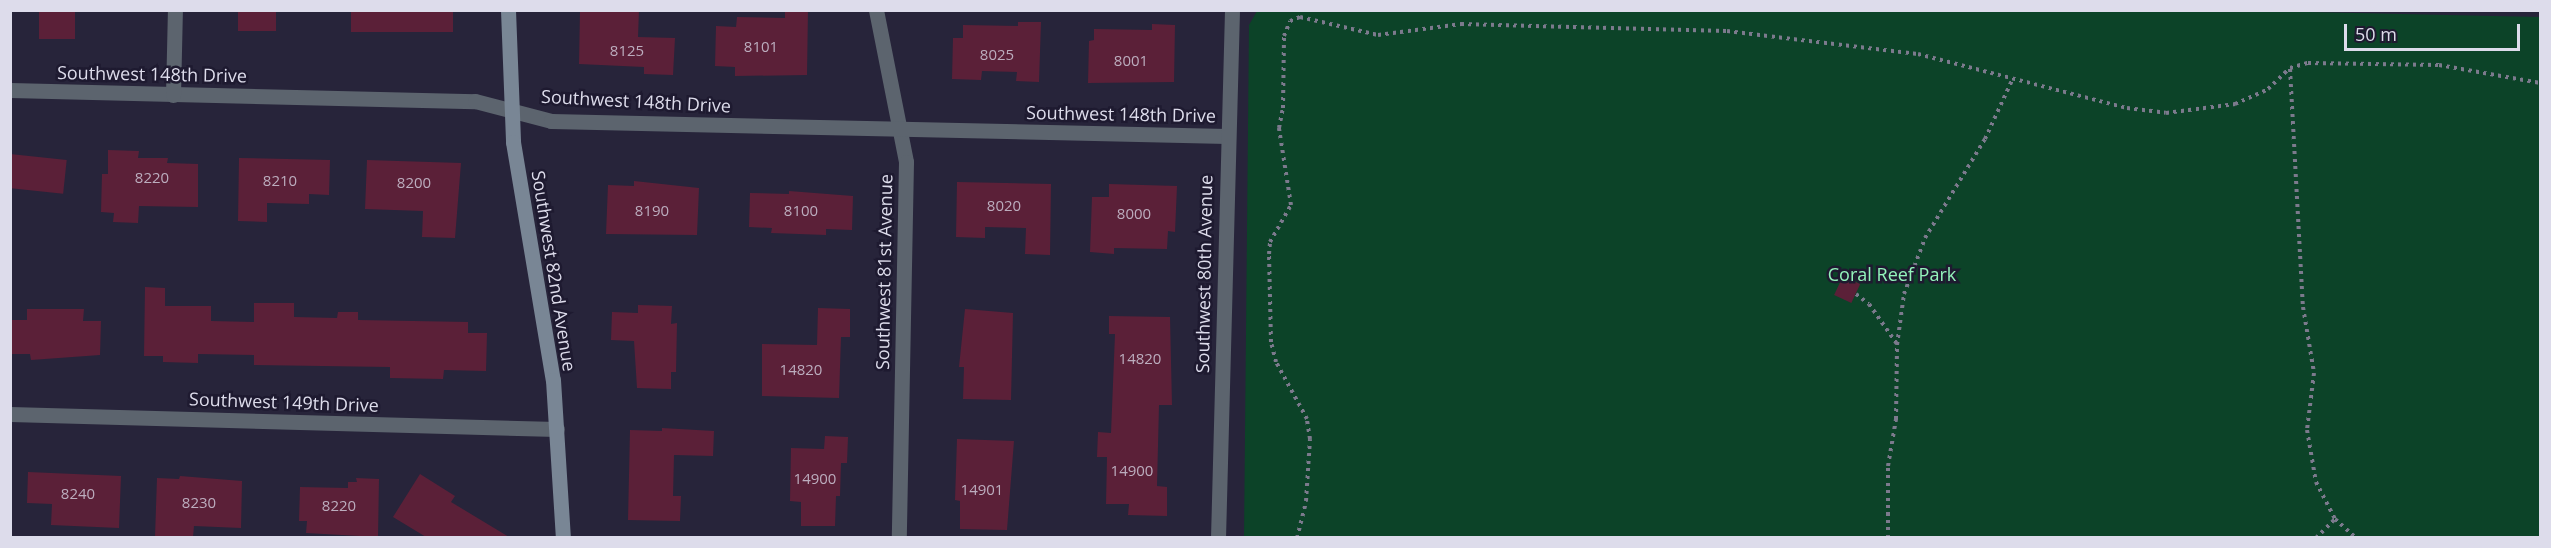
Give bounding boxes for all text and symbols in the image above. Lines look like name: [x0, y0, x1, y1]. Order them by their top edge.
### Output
scale bar: [2347, 12, 2522, 50]
text: 50 m: [2355, 22, 2397, 46]
house number: 8101: [744, 38, 778, 56]
house number: 8125: [610, 42, 644, 60]
house number: 8025: [980, 46, 1014, 64]
house number: 8001: [1114, 52, 1148, 70]
street label: Southwest 148th Drive: [57, 62, 247, 86]
street label: Southwest 148th Drive: [541, 85, 731, 117]
street label: Southwest 148th Drive: [1026, 102, 1216, 126]
house number: 8220: [135, 169, 169, 187]
street label: Southwest 82nd Avenue: [527, 169, 581, 373]
house number: 8210: [263, 172, 297, 190]
house number: 8200: [397, 174, 431, 192]
street label: Southwest 81st Avenue: [871, 174, 897, 370]
street label: Southwest 80th Avenue: [1191, 175, 1217, 373]
house number: 8020: [987, 197, 1021, 215]
house number: 8190: [635, 202, 669, 220]
house number: 8100: [784, 202, 818, 220]
house number: 8000: [1117, 205, 1151, 223]
park label: Coral Reef Park: [1828, 263, 1956, 285]
house number: 14820: [1119, 350, 1161, 368]
house number: 14820: [780, 361, 822, 379]
street label: Southwest 149th Drive: [189, 388, 379, 416]
house number: 14900: [1111, 462, 1153, 480]
house number: 14900: [794, 470, 836, 488]
house number: 14901: [961, 481, 1003, 499]
house number: 8240: [61, 485, 95, 503]
house number: 8230: [182, 494, 216, 512]
house number: 8220: [322, 497, 356, 515]

